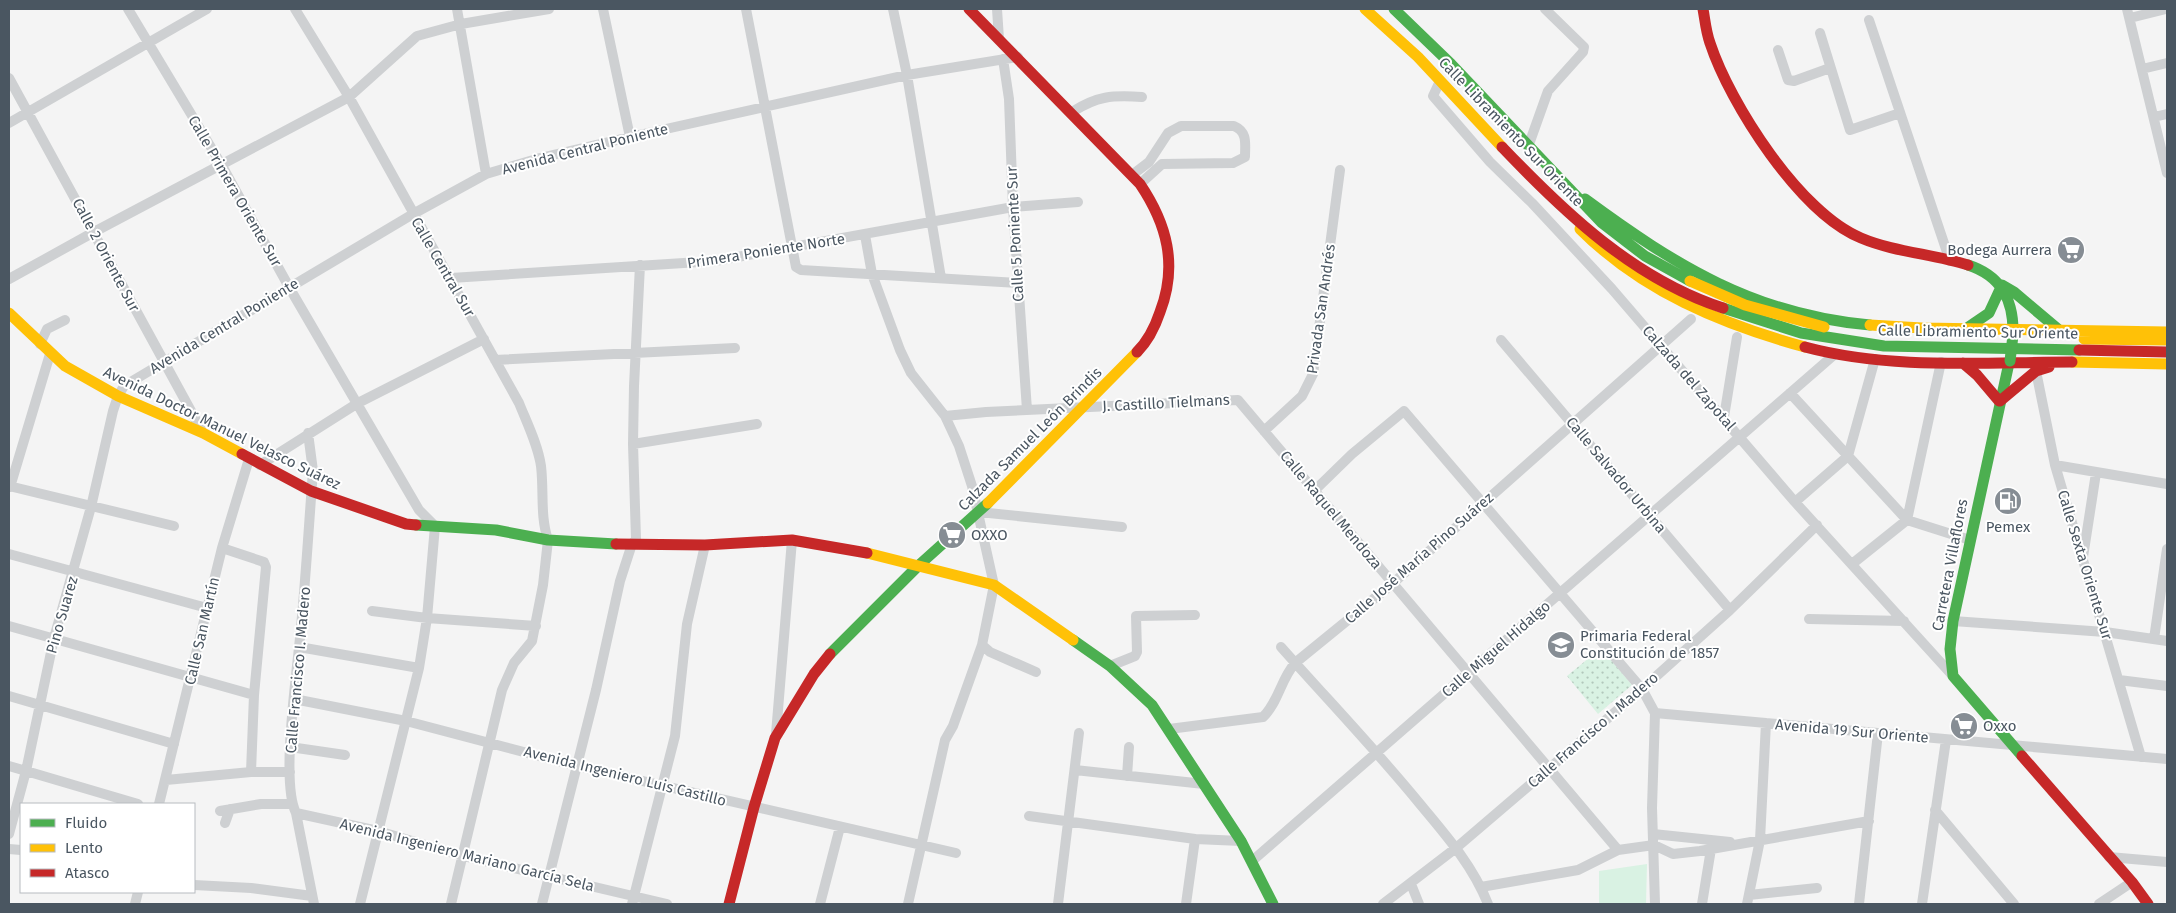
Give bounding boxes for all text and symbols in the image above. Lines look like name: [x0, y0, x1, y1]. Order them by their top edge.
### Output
street label: Calle Libramiento Sur Oriente: [1435, 54, 1587, 210]
street label: Calle Primera Oriente Sur: [184, 112, 286, 270]
street label: Avenida Central Poniente: [500, 120, 670, 178]
street label: Calle 5 Poniente Sur: [1002, 166, 1028, 302]
street label: Calle 2 Oriente Sur: [68, 195, 144, 315]
street label: Calle Central Sur: [407, 214, 479, 320]
street label: Primera Poniente Norte: [686, 230, 846, 272]
supermarket icon: Bodega Aurrera: [2056, 235, 2086, 265]
place label: Bodega Aurrera: [1947, 241, 2052, 259]
street label: Privada San Andrés: [1303, 243, 1339, 375]
street label: Avenida Central Poniente: [146, 274, 302, 378]
street label: Calle Libramiento Sur Oriente: [1878, 321, 2078, 343]
street label: Calzada del Zapotal: [1639, 322, 1740, 435]
street label: Avenida Doctor Manuel Velasco Suárez: [101, 363, 344, 494]
street label: Calzada Samuel León Brindis: [954, 363, 1106, 515]
street label: J. Castillo Tielmans: [1102, 391, 1230, 415]
street label: Calle Salvador Urbina: [1562, 413, 1670, 537]
street label: Calle Raquel Mendoza: [1276, 447, 1386, 573]
fuel station icon: Pemex: [1993, 486, 2023, 516]
street label: Calle José María Pino Suárez: [1341, 488, 1497, 627]
street label: Calle Sexta Oriente Sur: [2054, 488, 2116, 642]
street label: Carretera Villaflores: [1928, 498, 1972, 632]
place label: Pemex: [1986, 518, 2031, 536]
supermarket icon: OXXO: [937, 520, 967, 550]
place label: OXXO: [971, 526, 1008, 544]
street label: Pino Suarez: [42, 574, 82, 656]
street label: Calle San Martín: [181, 575, 223, 687]
street label: Calle Francisco I. Madero: [282, 586, 314, 754]
street label: Calle Miguel Hidalgo: [1438, 597, 1554, 701]
place label: Primaria Federal Constitución de 1857: [1580, 627, 1719, 662]
school or university icon: Primaria Federal Constitución de 1857: [1546, 630, 1576, 660]
street label: Calle Francisco I. Madero: [1524, 668, 1662, 792]
supermarket icon: Oxxo: [1949, 711, 1979, 741]
street label: Avenida 19 Sur Oriente: [1775, 715, 1929, 747]
place label: Oxxo: [1983, 717, 2016, 735]
street label: Avenida Ingeniero Luis Castillo: [522, 742, 728, 810]
legend: [20, 803, 195, 893]
text: Fluido: [65, 814, 107, 832]
street label: Avenida Ingeniero Mariano García Sela: [338, 815, 596, 895]
text: Lento: [65, 839, 103, 857]
text: Atasco: [65, 864, 110, 882]

